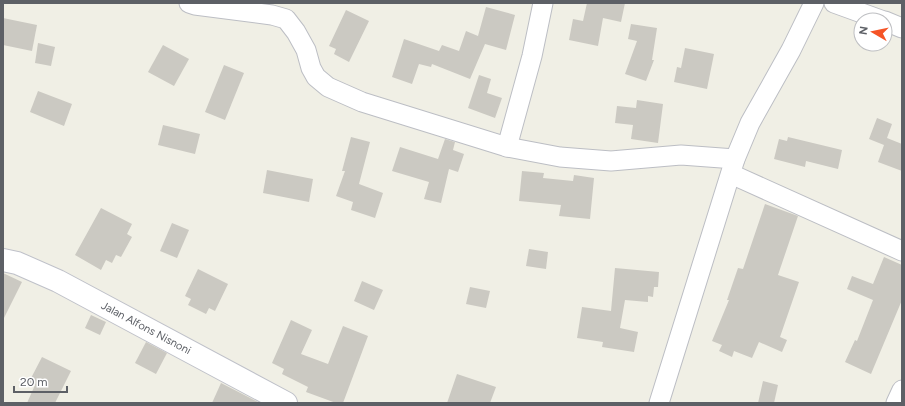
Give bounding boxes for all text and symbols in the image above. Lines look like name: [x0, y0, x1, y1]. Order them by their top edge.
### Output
north arrow: [853, 12, 893, 52]
text: N: [857, 25, 871, 36]
street label: Jalan Alfons Nisnoni: [99, 299, 193, 357]
scale bar: [14, 368, 67, 394]
text: 20 m: [20, 375, 48, 389]

